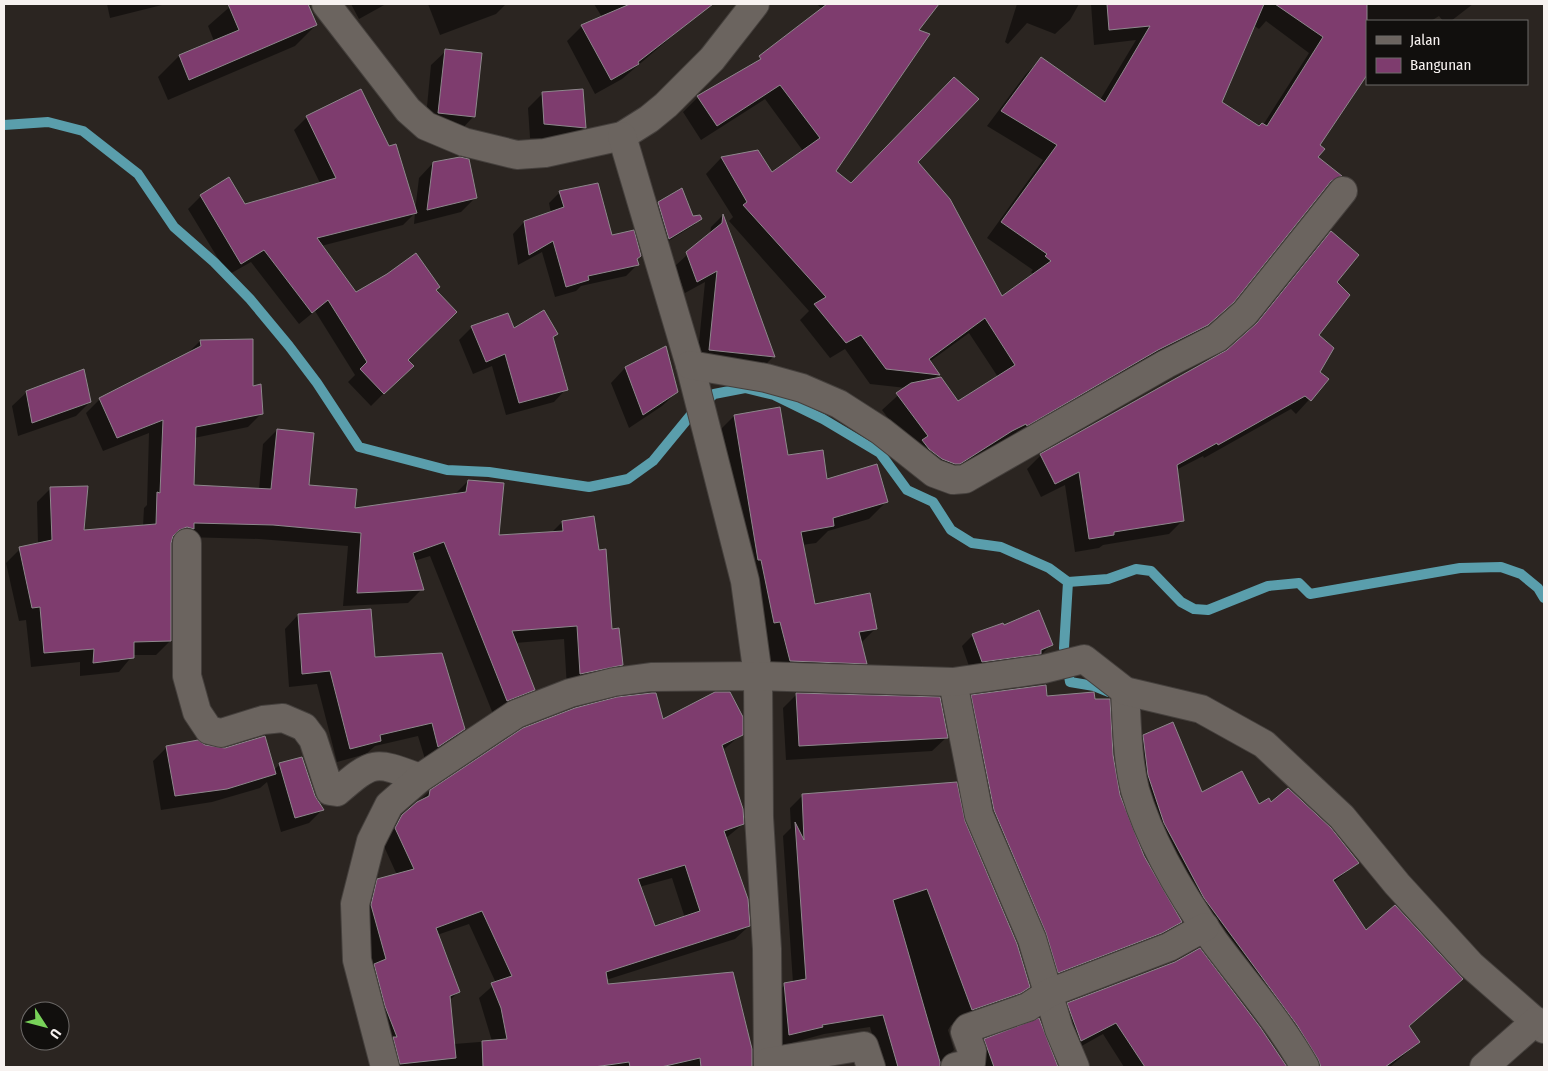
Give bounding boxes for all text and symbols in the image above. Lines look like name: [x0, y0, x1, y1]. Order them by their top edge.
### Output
legend: [1366, 20, 1528, 85]
text: Jalan: [1410, 31, 1440, 49]
text: Bangunan: [1410, 56, 1471, 74]
north arrow: [20, 1001, 70, 1051]
text: U: [46, 1025, 64, 1042]

